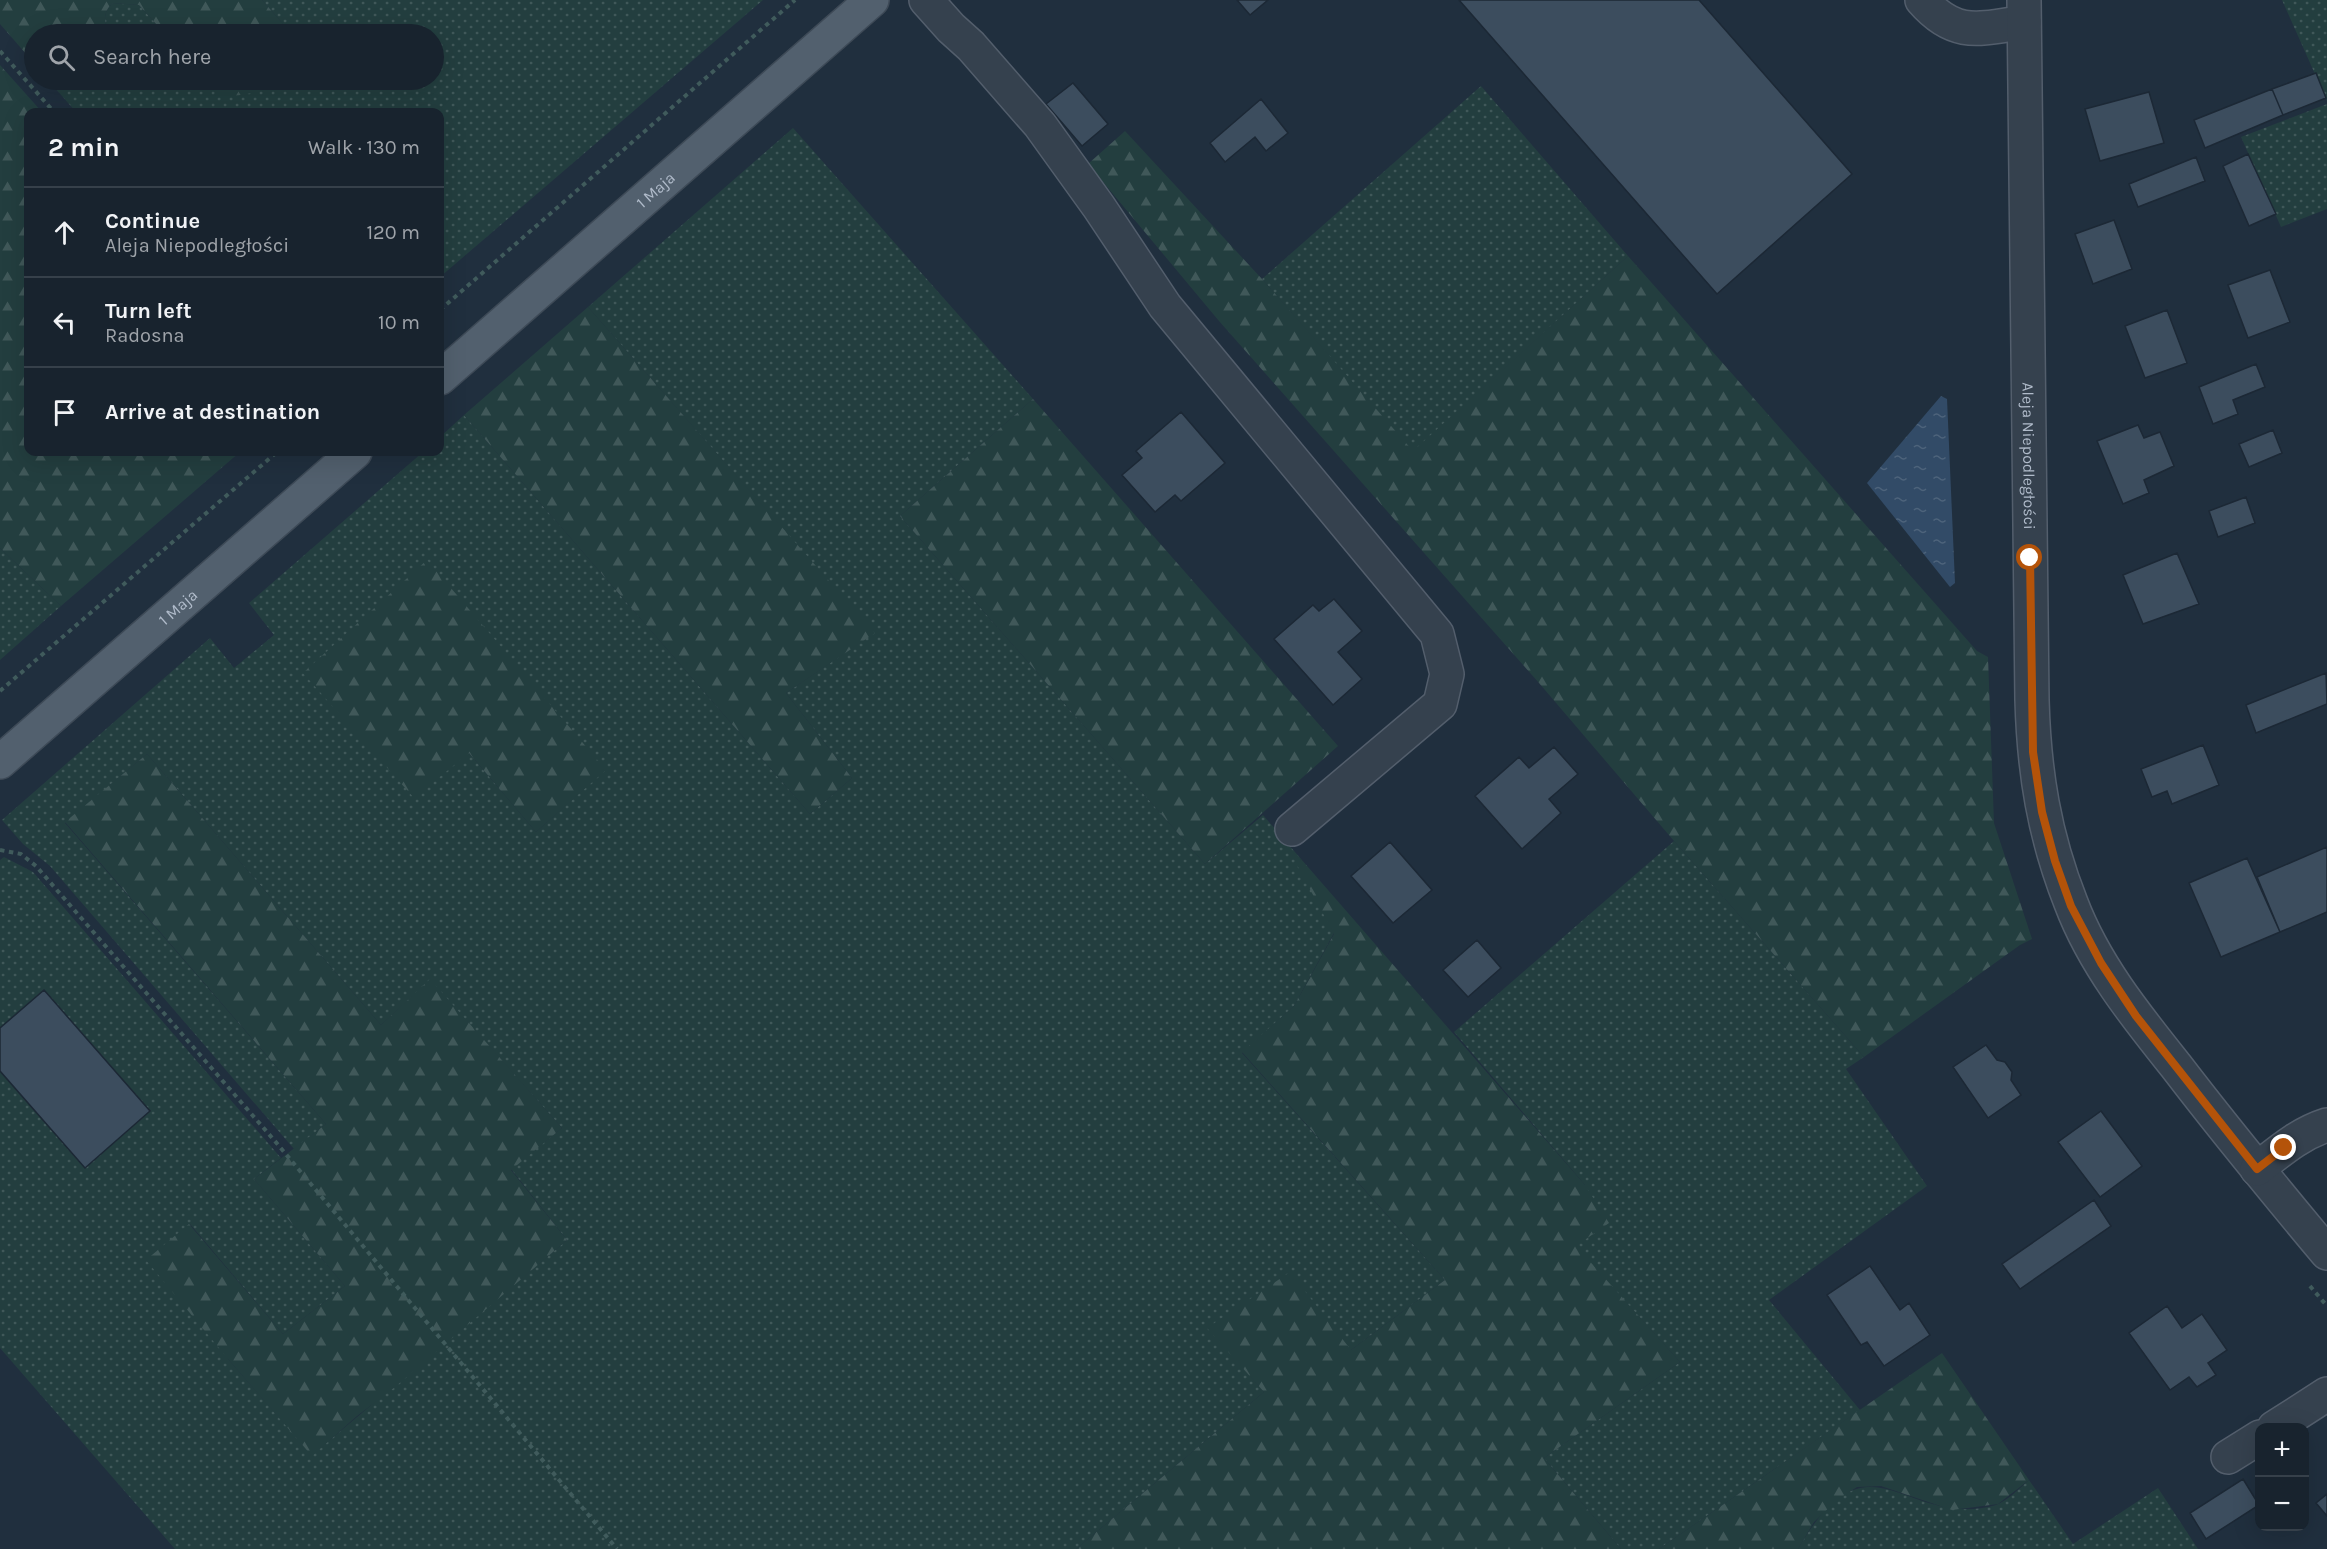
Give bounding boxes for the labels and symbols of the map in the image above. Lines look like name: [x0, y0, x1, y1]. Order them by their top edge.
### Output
street label: 1 Maja: [632, 168, 679, 212]
street label: Aleja Niepodległości: [2019, 382, 2040, 530]
route start: [2016, 544, 2042, 570]
street label: 1 Maja: [154, 585, 201, 629]
route end: [2270, 1134, 2296, 1160]

